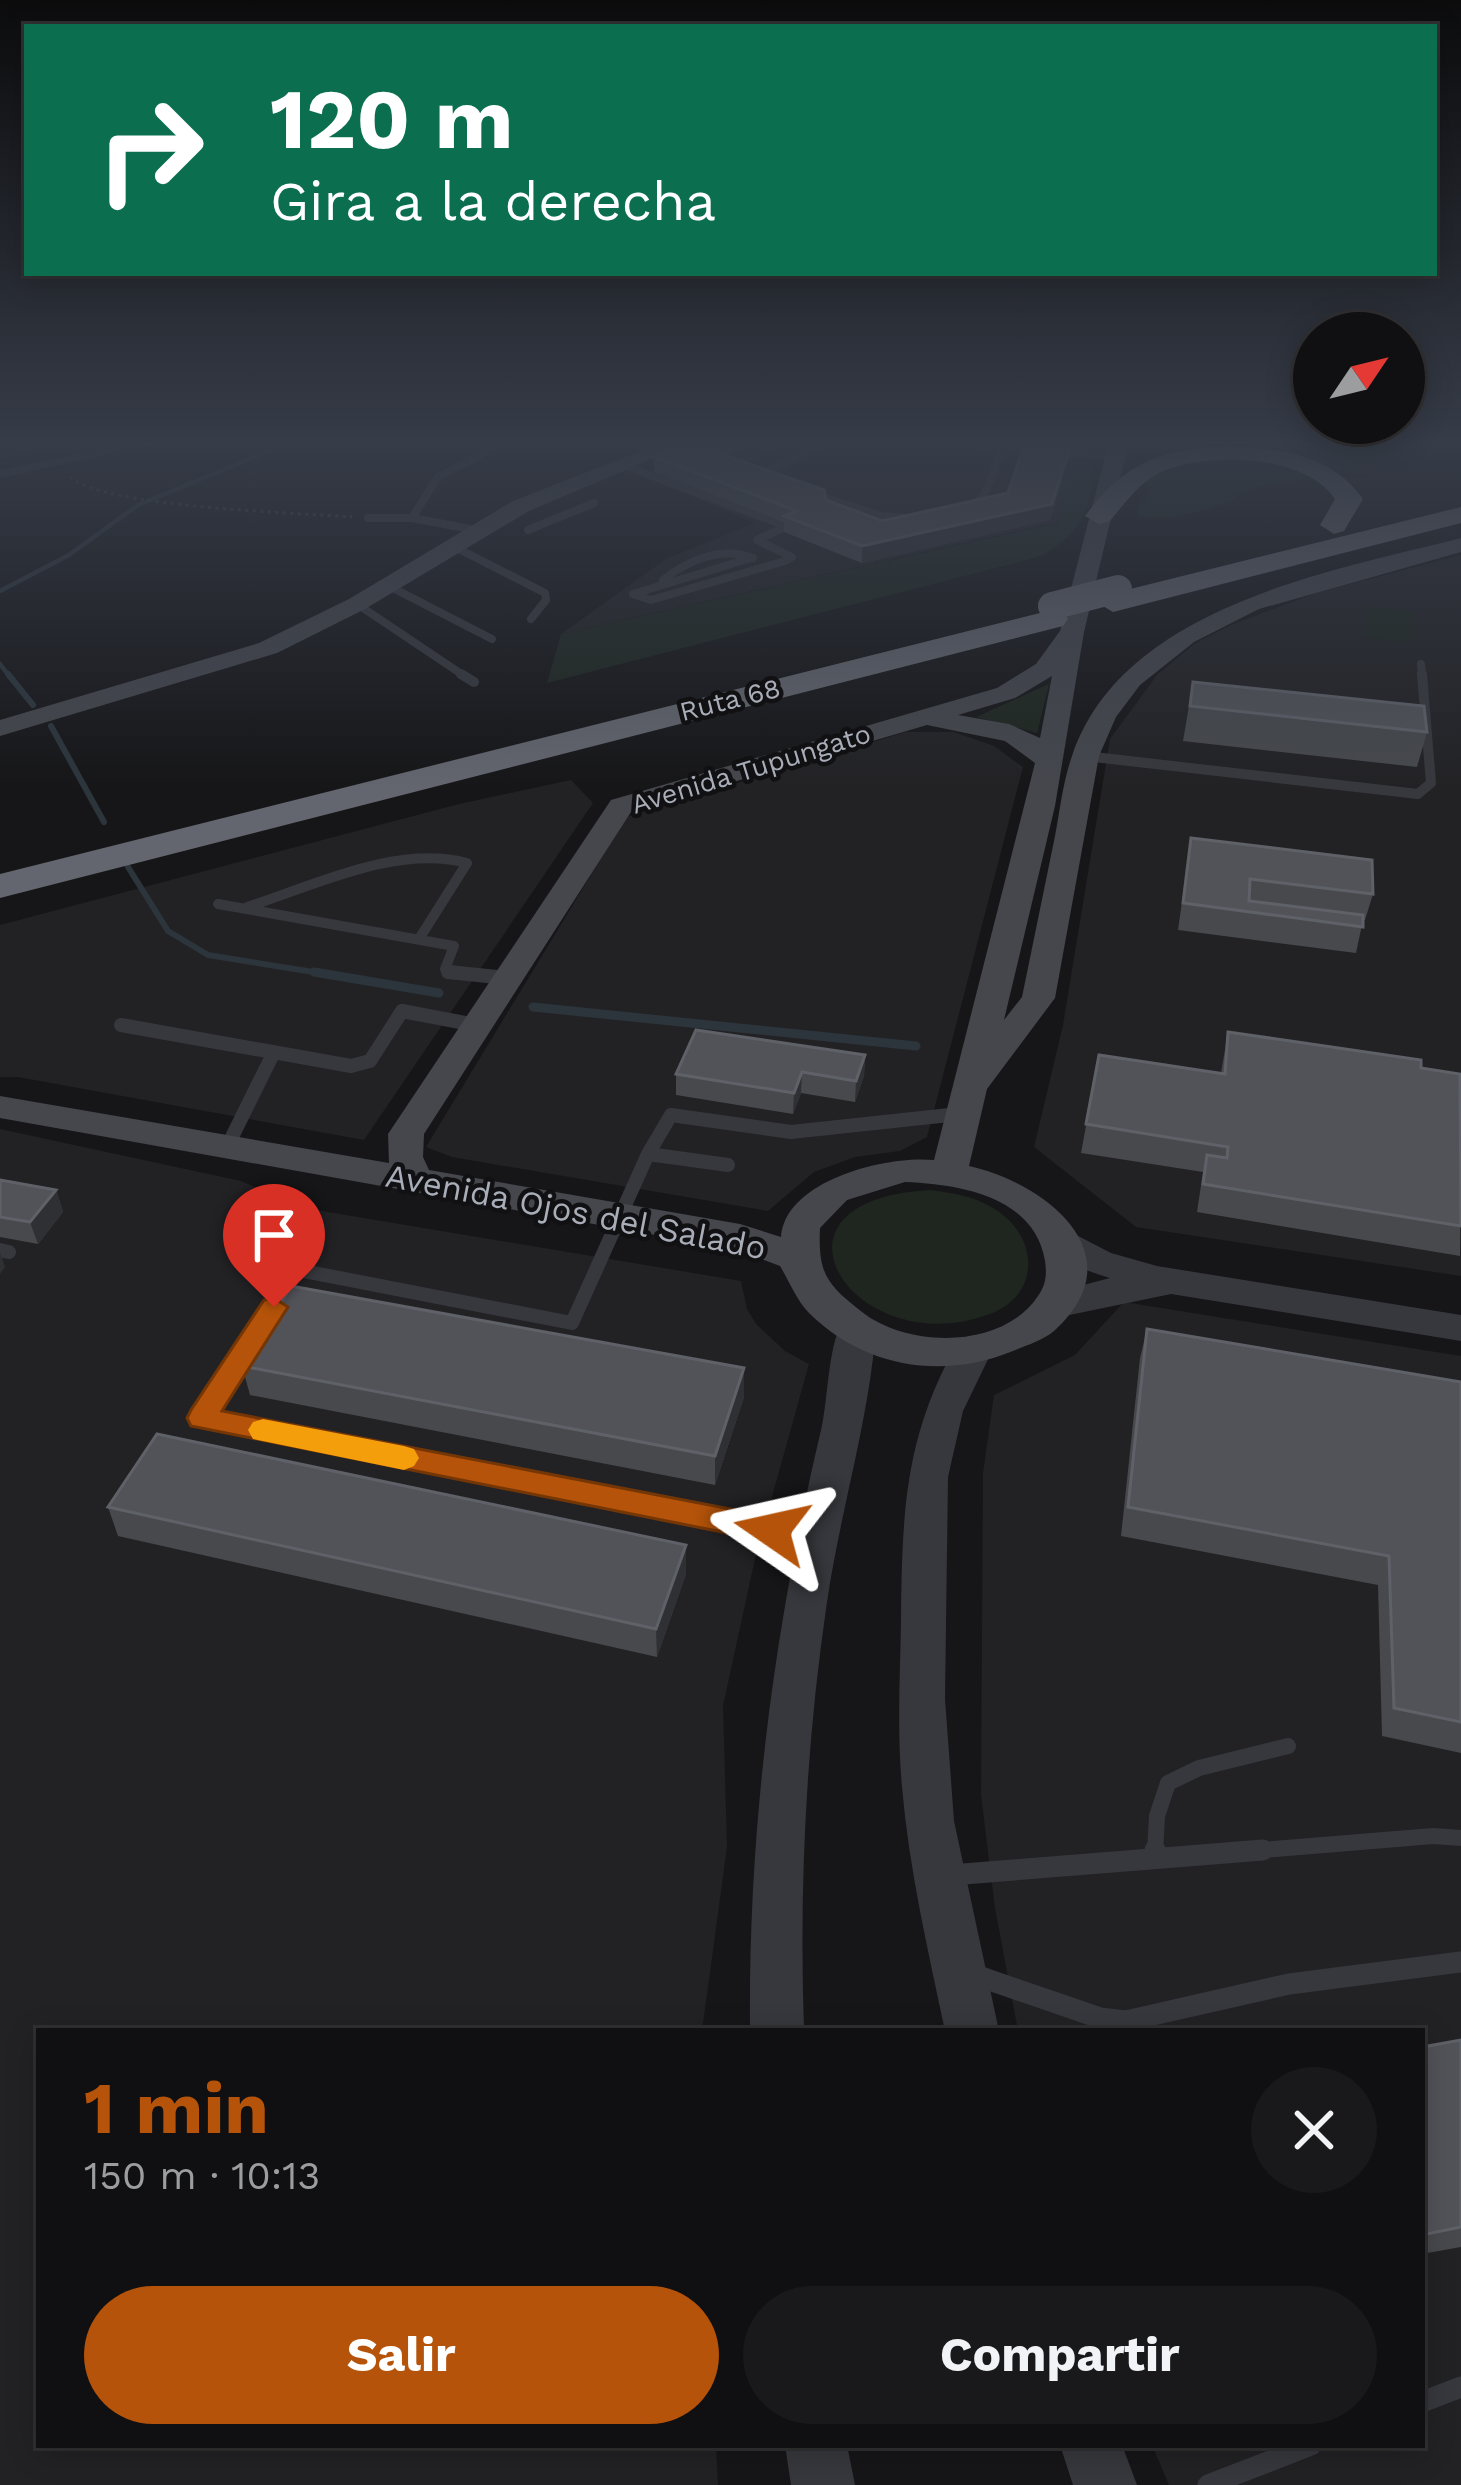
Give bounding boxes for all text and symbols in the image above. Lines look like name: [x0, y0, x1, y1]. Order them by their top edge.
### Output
text: 120 m: [270, 70, 513, 168]
icon: right: [72, 72, 228, 228]
text: Gira a la derecha: [270, 170, 716, 233]
north arrow: [1293, 312, 1425, 444]
map controls: [1293, 312, 1425, 444]
street label: Ruta 68: [676, 672, 784, 728]
street label: Avenida Tupungato: [627, 717, 875, 821]
street label: Avenida Ojos del Salado: [383, 1155, 769, 1267]
pin: [223, 1184, 325, 1307]
icon: arrive: [241, 1202, 307, 1268]
position arrow: [709, 1467, 835, 1593]
text: 1 min: [84, 2066, 269, 2150]
button: close: [1251, 2067, 1377, 2193]
text: 150 m · 10:13: [84, 2153, 320, 2198]
button: Salir: [84, 2286, 719, 2424]
button: Compartir: [743, 2286, 1377, 2424]

